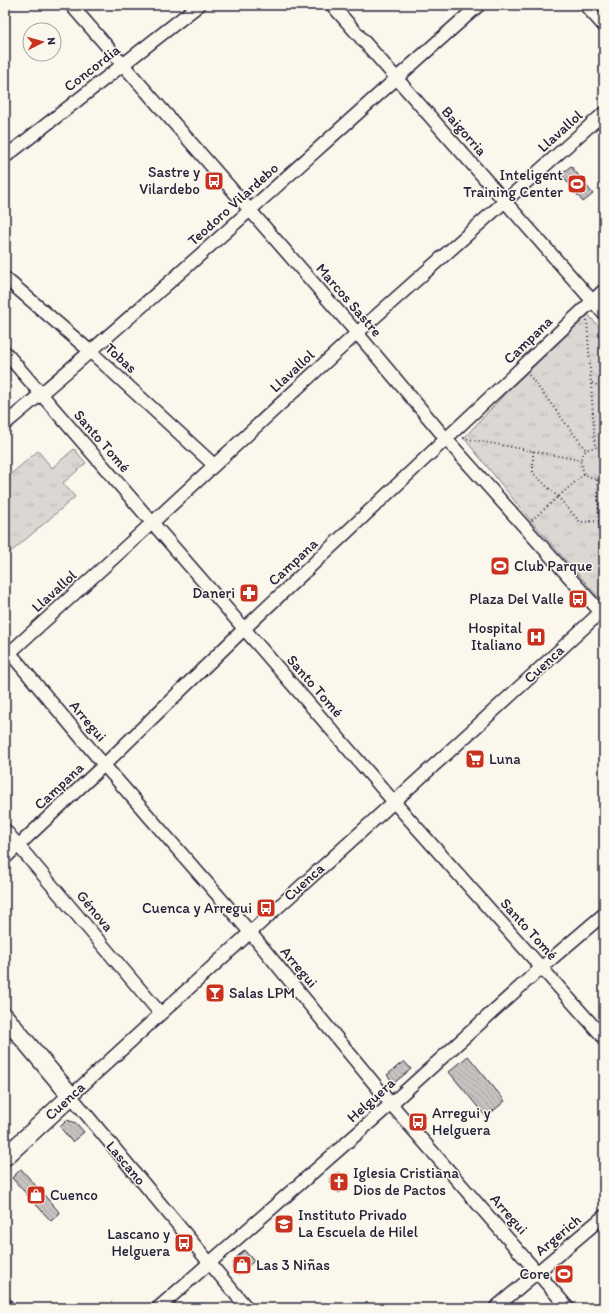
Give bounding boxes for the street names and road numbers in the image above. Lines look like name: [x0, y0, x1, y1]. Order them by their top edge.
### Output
street label: Concordia: [60, 40, 124, 95]
street label: Baigorria: [438, 103, 491, 160]
street label: Llavallol: [534, 106, 587, 156]
street label: Teodoro Vilardebo: [184, 159, 282, 249]
street label: Marcos Sastre: [312, 259, 386, 341]
street label: Campana: [500, 312, 556, 368]
street label: Tobas: [101, 339, 141, 377]
street label: Llavallol: [266, 345, 319, 396]
street label: Santo Tomé: [70, 406, 134, 476]
street label: Campana: [265, 534, 322, 589]
street label: Llavallol: [28, 566, 81, 616]
street label: Cuenca: [520, 641, 568, 687]
street label: Santo Tomé: [283, 651, 347, 721]
street label: Arregui: [66, 697, 110, 745]
street label: Campana: [31, 758, 88, 813]
street label: Cuenca: [280, 859, 328, 905]
street label: Génova: [73, 887, 118, 936]
street label: Santo Tomé: [496, 894, 562, 964]
street label: Arregui: [277, 943, 321, 991]
street label: Helguera: [343, 1074, 399, 1126]
street label: Cuenca: [41, 1078, 89, 1124]
street label: Lascano: [102, 1137, 150, 1189]
street label: Arregui: [486, 1190, 532, 1238]
street label: Argerich: [531, 1210, 585, 1260]

